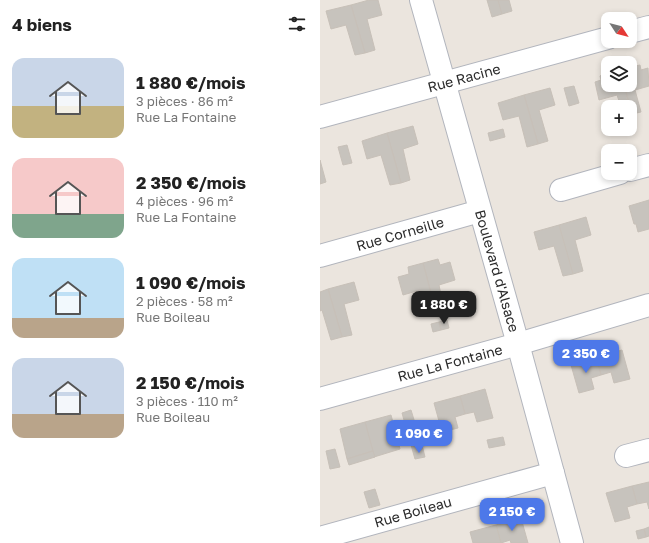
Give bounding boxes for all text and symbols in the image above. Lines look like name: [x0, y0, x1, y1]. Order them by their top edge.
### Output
north arrow: [601, 12, 637, 48]
map controls: [601, 12, 637, 180]
icon: filters: [286, 13, 308, 35]
text: 4 biens: [12, 14, 72, 35]
button: layers: [601, 56, 637, 92]
street label: Rue Racine: [426, 60, 502, 95]
text: 1 880 €/mois: [136, 72, 245, 93]
icon: home: [44, 74, 92, 122]
text: 3 pièces · 86 m²: [136, 93, 233, 109]
button: +: [601, 100, 637, 136]
text: Rue La Fontaine: [136, 109, 236, 125]
button: −: [601, 144, 637, 180]
text: 2 350 €/mois: [136, 172, 246, 193]
icon: home: [44, 174, 92, 222]
text: 4 pièces · 96 m²: [136, 193, 233, 209]
street label: Boulevard d'Alsace: [472, 208, 523, 334]
text: Rue La Fontaine: [136, 209, 236, 225]
street label: Rue Corneille: [354, 213, 446, 254]
text: 1 090 €/mois: [136, 272, 246, 293]
icon: home: [44, 274, 92, 322]
pin: 1 880 €: [407, 291, 481, 325]
text: 2 pièces · 58 m²: [136, 293, 233, 309]
text: 1 880 €: [420, 296, 468, 312]
text: Rue Boileau: [136, 309, 210, 325]
street label: Rue La Fontaine: [396, 340, 504, 385]
pin: 2 350 €: [549, 340, 623, 374]
text: 2 350 €: [562, 345, 610, 361]
text: 2 150 €/mois: [136, 372, 244, 393]
icon: home: [44, 374, 92, 422]
text: 3 pièces · 110 m²: [136, 393, 238, 409]
text: Rue Boileau: [136, 409, 210, 425]
pin: 1 090 €: [382, 420, 456, 454]
text: 1 090 €: [395, 425, 443, 441]
street label: Rue Boileau: [372, 492, 454, 531]
pin: 2 150 €: [475, 498, 549, 532]
text: 2 150 €: [489, 503, 535, 519]

